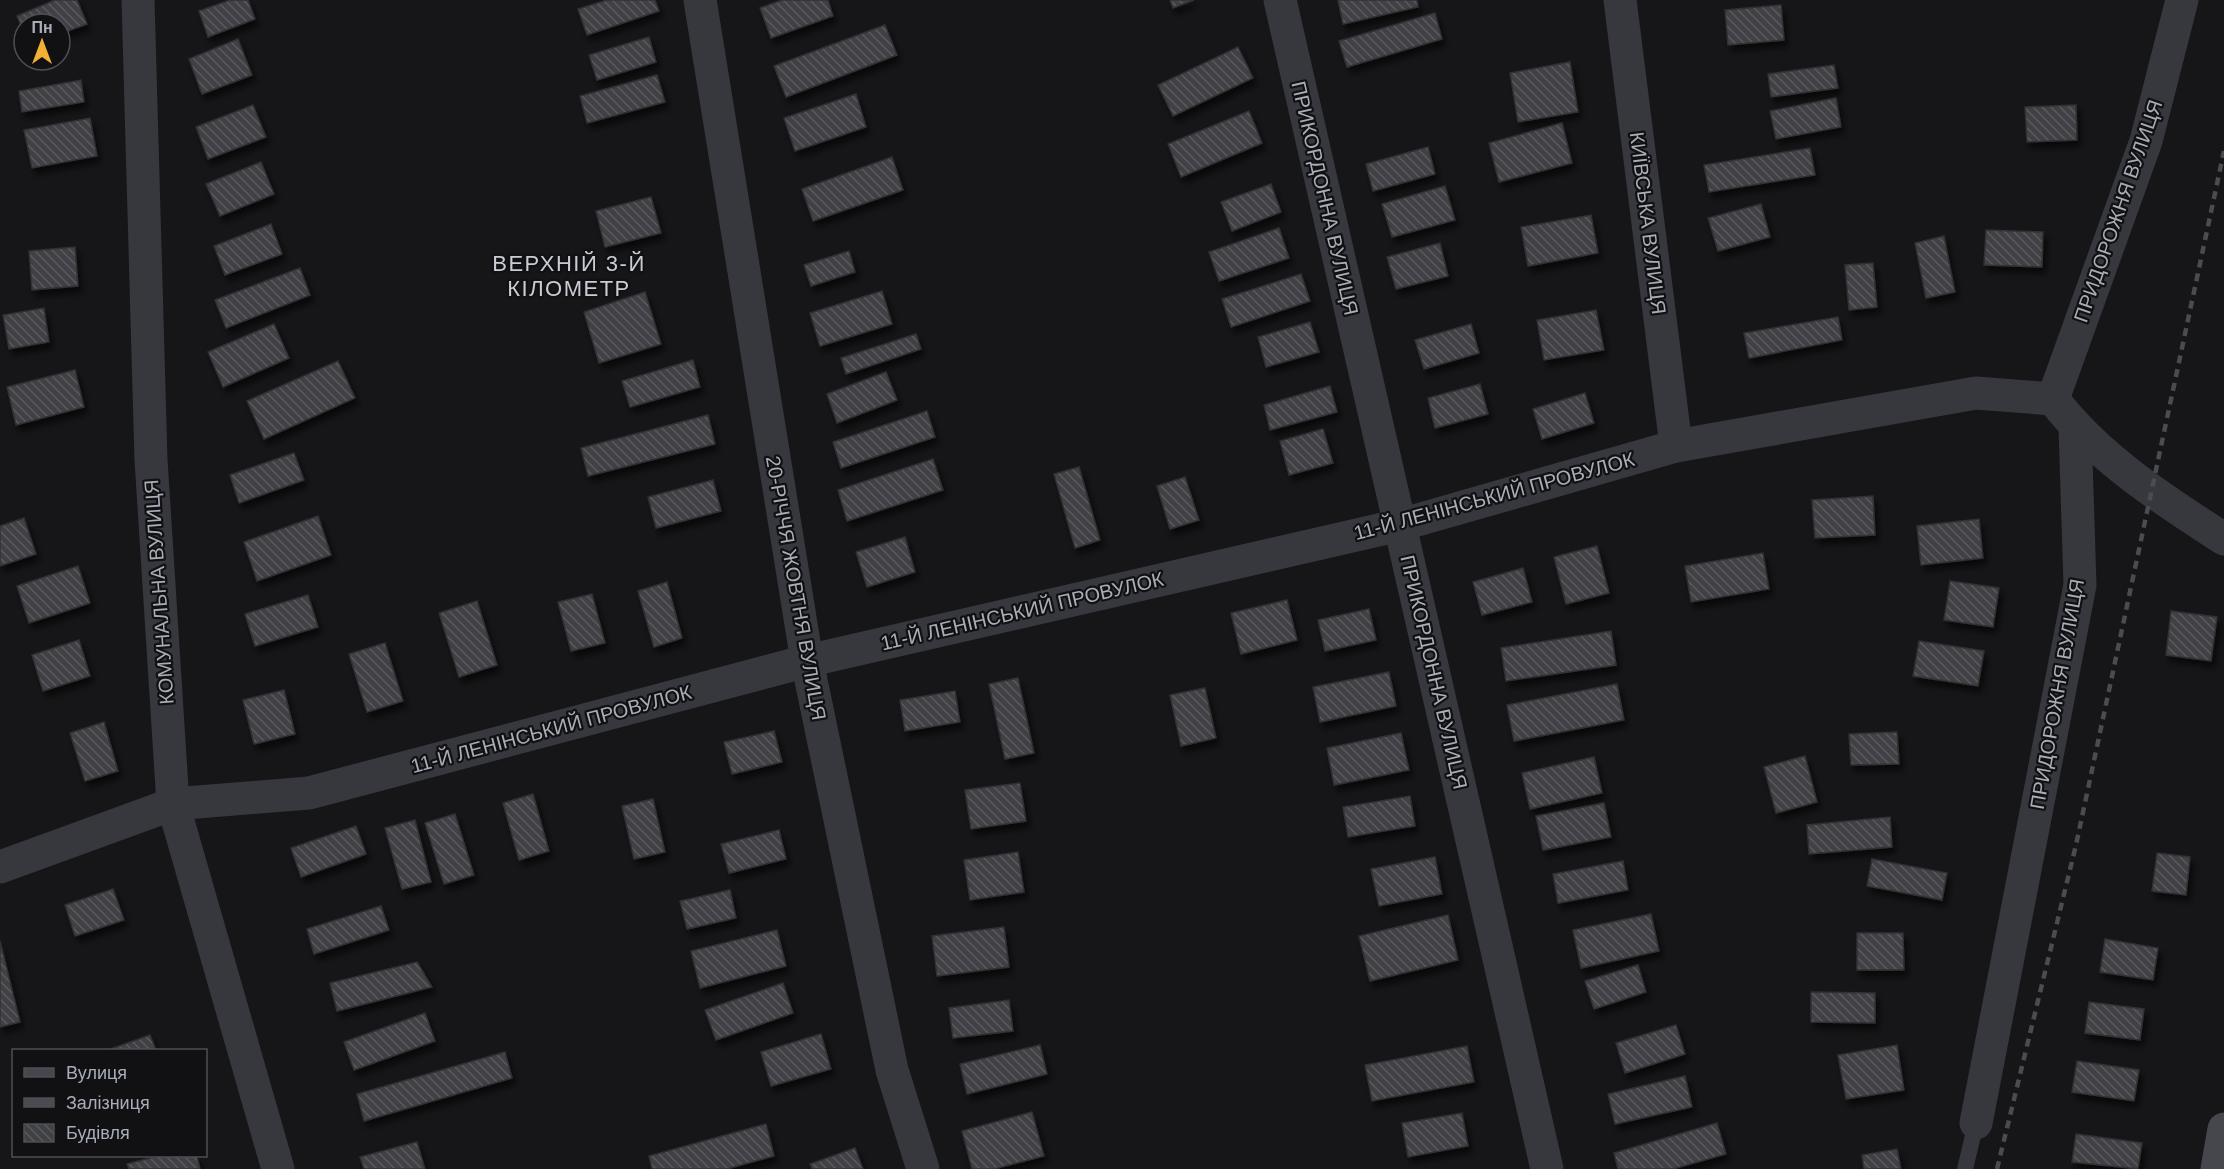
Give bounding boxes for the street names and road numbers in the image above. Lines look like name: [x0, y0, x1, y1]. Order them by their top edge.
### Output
street label: ПРИКОРДОННА ВУЛИЦЯ: [1287, 79, 1363, 317]
street label: ПРИДОРОЖНЯ ВУЛИЦЯ: [2070, 97, 2166, 325]
street label: КИЇВСЬКА ВУЛИЦЯ: [1626, 130, 1670, 316]
street label: 11-Й ЛЕНІНСЬКИЙ ПРОВУЛОК: [1351, 447, 1637, 544]
street label: 20-РІЧЧЯ ЖОВТНЯ ВУЛИЦЯ: [762, 454, 830, 722]
street label: КОМУНАЛЬНА ВУЛИЦЯ: [140, 479, 178, 705]
street label: ПРИКОРДОННА ВУЛИЦЯ: [1396, 553, 1472, 791]
street label: 11-Й ЛЕНІНСЬКИЙ ПРОВУЛОК: [878, 567, 1166, 654]
street label: ПРИДОРОЖНЯ ВУЛИЦЯ: [2026, 577, 2088, 811]
street label: 11-Й ЛЕНІНСЬКИЙ ПРОВУЛОК: [408, 680, 694, 777]

